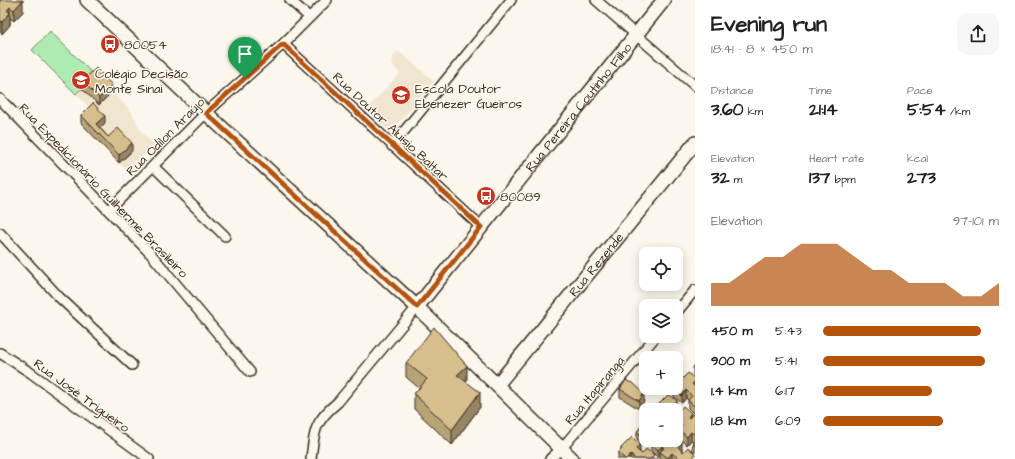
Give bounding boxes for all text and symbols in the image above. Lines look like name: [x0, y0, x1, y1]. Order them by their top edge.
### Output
text: Evening run: [711, 9, 827, 40]
button: share: [957, 13, 999, 55]
bus stop icon: 80054: [99, 33, 121, 55]
place label: 80054: [124, 36, 167, 54]
pin: [228, 37, 262, 78]
street label: Rua Pereira Coutinho Filho: [521, 39, 637, 176]
text: 18:41 · 8 × 450 m: [711, 40, 813, 58]
icon: arrive: [234, 43, 256, 65]
place label: Colégio Decisão Monte Sinai: [95, 65, 189, 98]
street label: Rua Doutor Aluísio Baltar: [329, 68, 452, 185]
school or university icon: Colégio Decisão Monte Sinai: [70, 69, 92, 91]
place label: Escola Doutor Ebenezer Gueiros: [415, 80, 522, 113]
text: Distance: [711, 83, 754, 98]
text: Time: [809, 83, 832, 98]
text: Pace: [907, 83, 933, 98]
school or university icon: Escola Doutor Ebenezer Gueiros: [390, 84, 412, 106]
street label: Rua Odilon Araújo: [122, 93, 209, 180]
text: 3.60: [711, 98, 743, 122]
text: 21:14: [809, 98, 838, 122]
text: 5:54: [907, 98, 945, 122]
street label: Rua Expedicionário Guilherme Brasileiro: [15, 99, 192, 282]
text: km: [743, 104, 763, 119]
text: /km: [945, 104, 970, 119]
text: Elevation: [711, 151, 754, 166]
text: Heart rate: [809, 151, 864, 166]
text: kcal: [907, 151, 928, 166]
text: 32: [711, 166, 729, 190]
text: 137: [809, 166, 830, 190]
text: 273: [907, 166, 936, 190]
text: m: [729, 172, 742, 187]
text: bpm: [830, 172, 856, 187]
bus stop icon: 80089: [475, 185, 497, 207]
place label: 80089: [500, 188, 541, 206]
text: Elevation: [711, 212, 762, 230]
text: 97–101 m: [953, 212, 999, 230]
street label: Rua Rezende: [565, 229, 628, 301]
map controls: [639, 247, 683, 447]
button: locate: [639, 247, 683, 291]
button: layers: [639, 299, 683, 343]
text: 450 m: [711, 322, 753, 340]
text: 5:43: [775, 322, 802, 340]
button: +: [639, 351, 683, 395]
street label: Rua Itapiranga: [561, 352, 630, 429]
text: 900 m: [711, 352, 750, 370]
text: 5:41: [775, 352, 797, 370]
street label: Rua José Trigueiro: [29, 355, 134, 438]
text: 1.4 km: [711, 382, 747, 400]
text: 6:17: [775, 382, 795, 400]
button: −: [639, 403, 683, 447]
text: 1.8 km: [711, 412, 746, 430]
text: 6:09: [775, 412, 801, 430]

